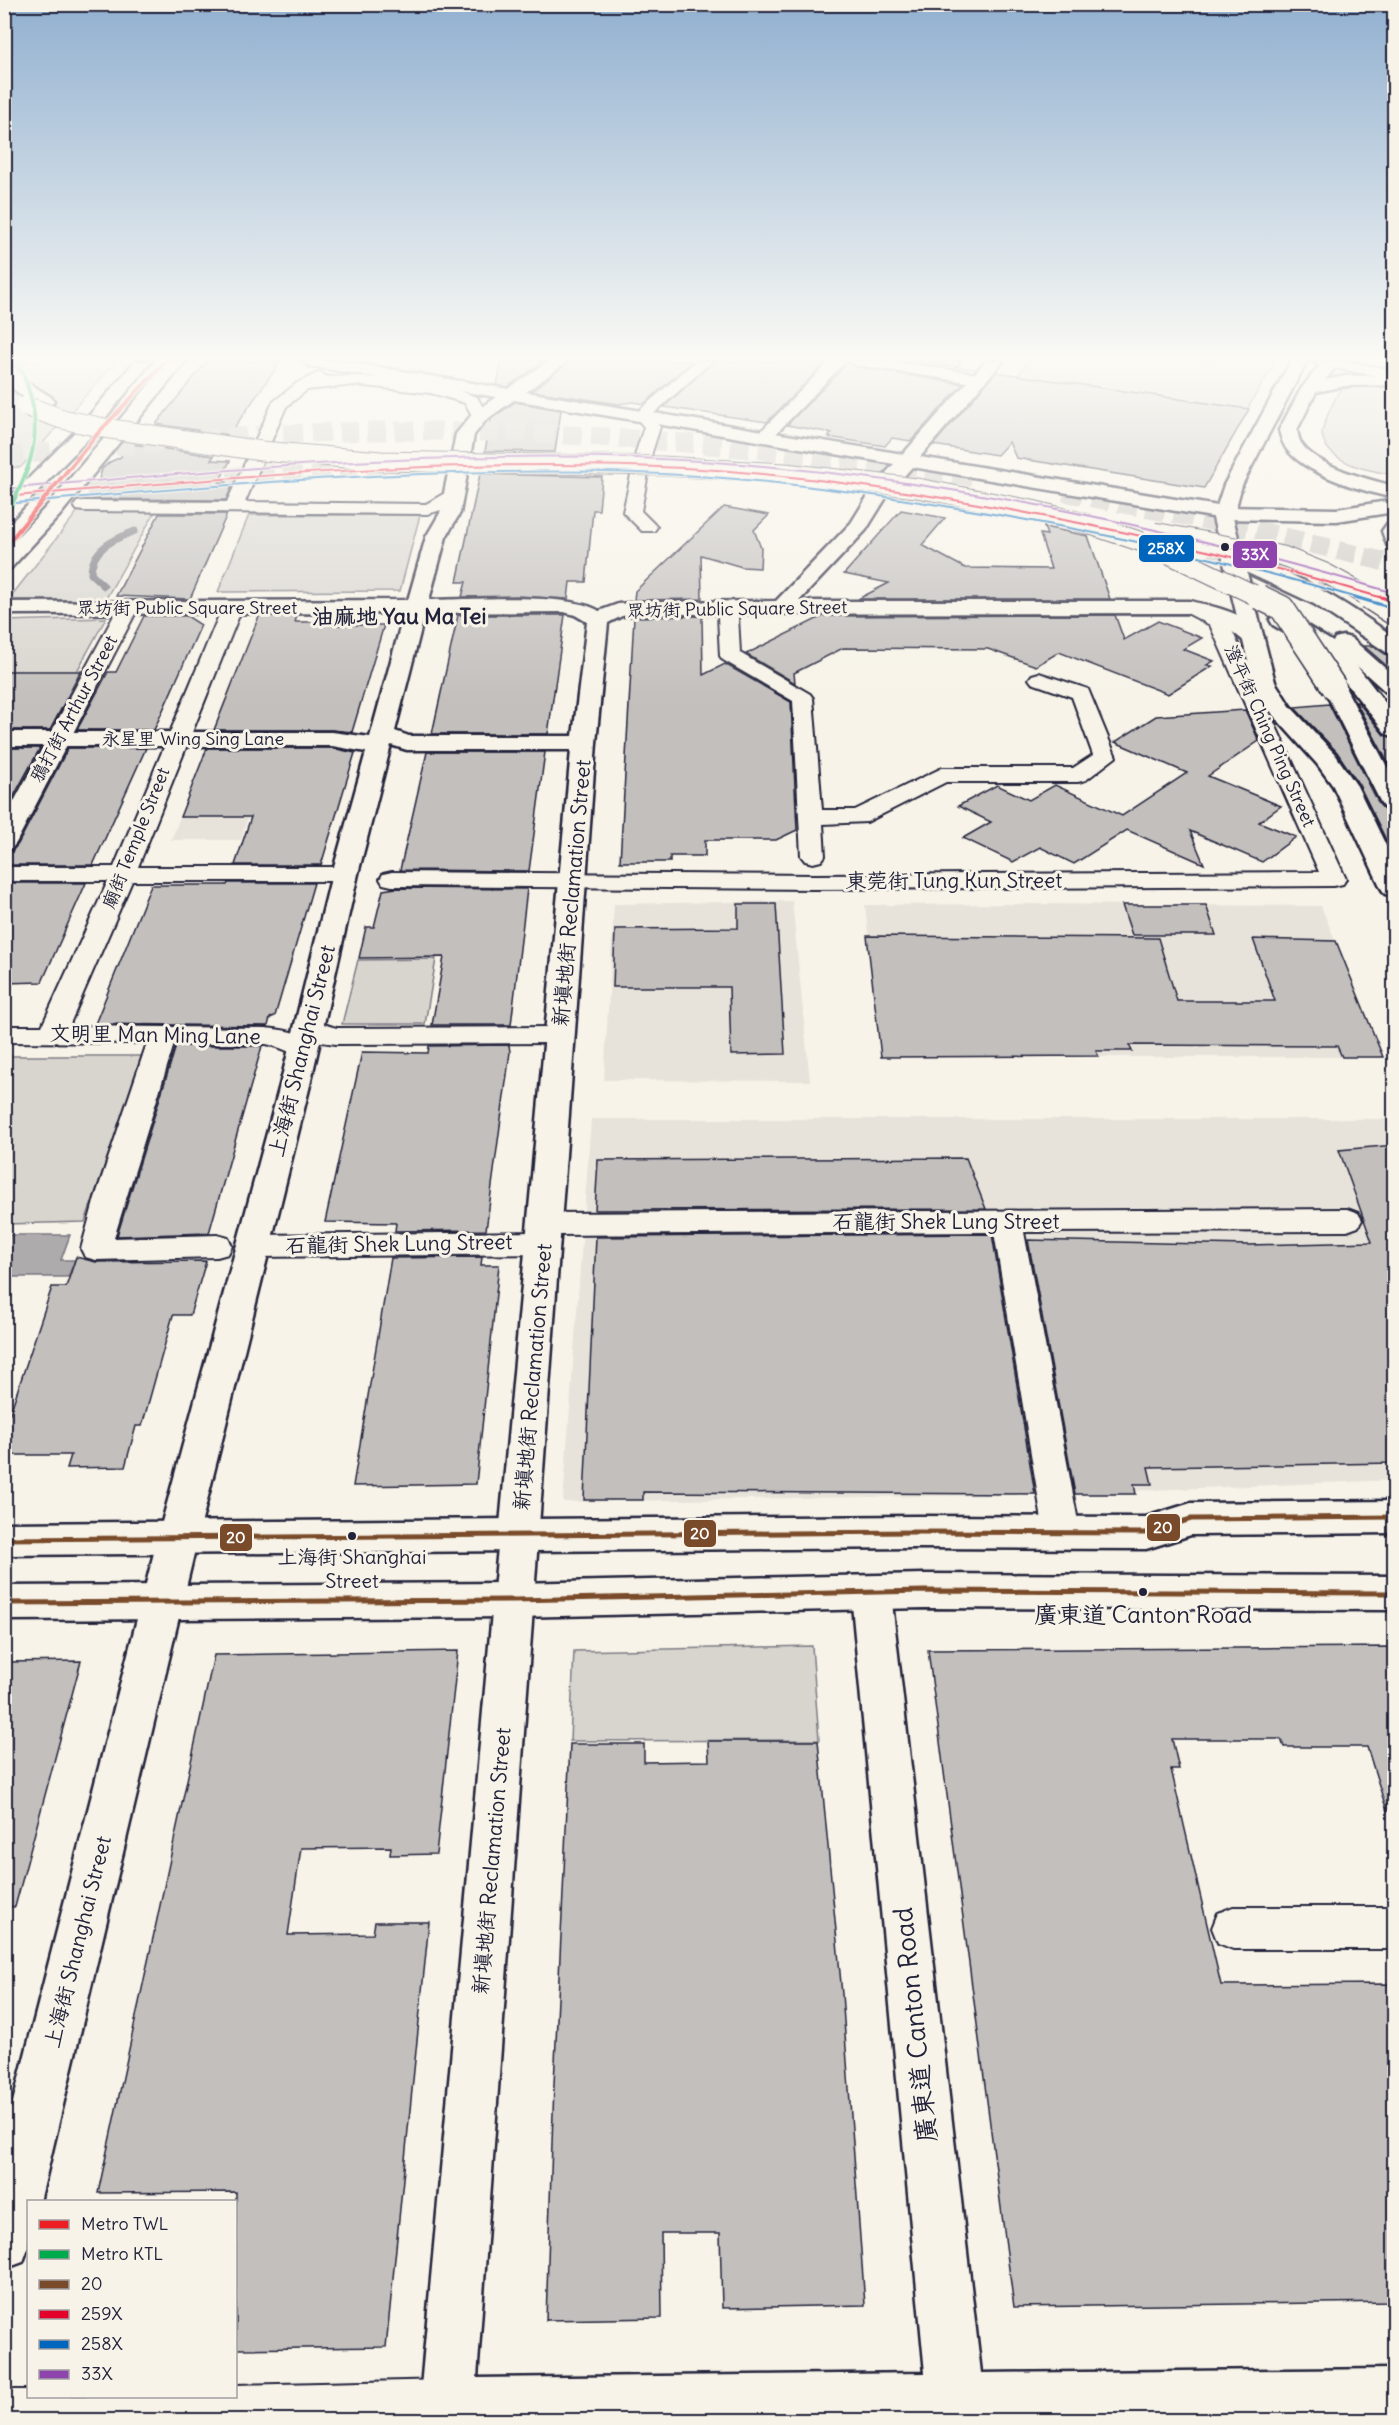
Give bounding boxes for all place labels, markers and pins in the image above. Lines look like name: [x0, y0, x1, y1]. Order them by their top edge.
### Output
unlabelled marker: [1219, 541, 1231, 553]
marker: 上海街 Shanghai Street: [346, 1530, 358, 1542]
place label: 上海街 Shanghai Street: [277, 1544, 427, 1593]
marker: 廣東道 Canton Road: [1137, 1586, 1149, 1598]
place label: 廣東道 Canton Road: [1034, 1599, 1252, 1629]

